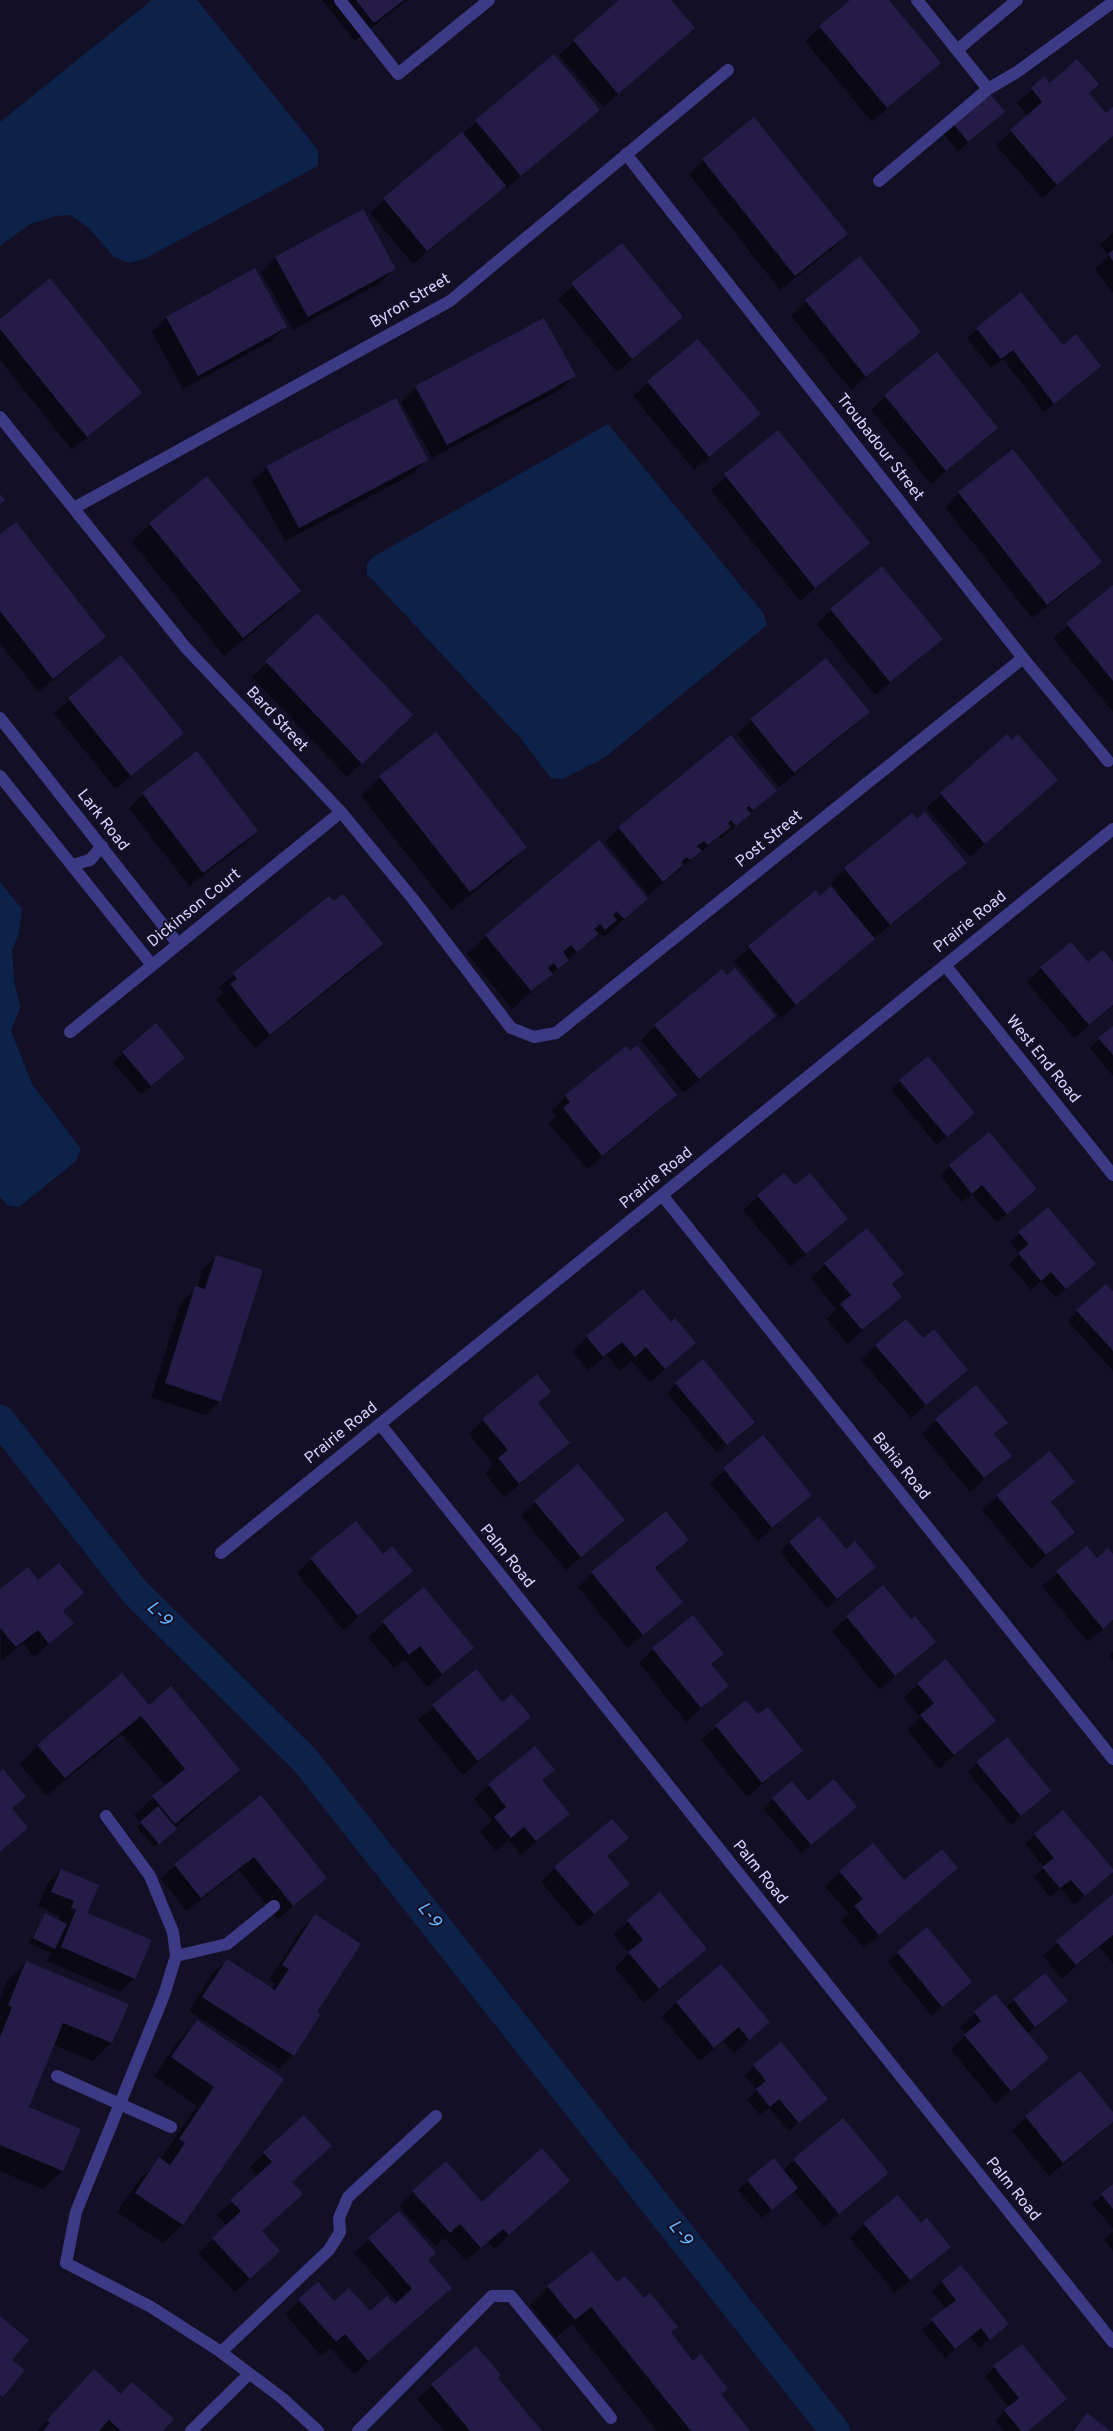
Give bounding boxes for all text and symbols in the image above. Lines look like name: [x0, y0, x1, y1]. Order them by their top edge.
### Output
street label: Byron Street: [367, 271, 455, 333]
street label: Troubadour Street: [831, 391, 927, 505]
street label: Bard Street: [241, 684, 311, 756]
street label: Lark Road: [72, 786, 132, 856]
street label: Post Street: [733, 807, 807, 873]
street label: Dickinson Court: [144, 866, 246, 952]
street label: Prairie Road: [931, 888, 1011, 958]
street label: West End Road: [1001, 1012, 1083, 1108]
street label: Prairie Road: [617, 1144, 697, 1214]
street label: Prairie Road: [302, 1399, 382, 1469]
street label: Bahia Road: [867, 1429, 933, 1505]
street label: Palm Road: [474, 1521, 538, 1593]
water label: L-9: [141, 1598, 175, 1632]
street label: Palm Road: [727, 1837, 791, 1909]
water label: L-9: [411, 1899, 445, 1933]
street label: Palm Road: [980, 2154, 1044, 2226]
water label: L-9: [662, 2217, 696, 2251]

